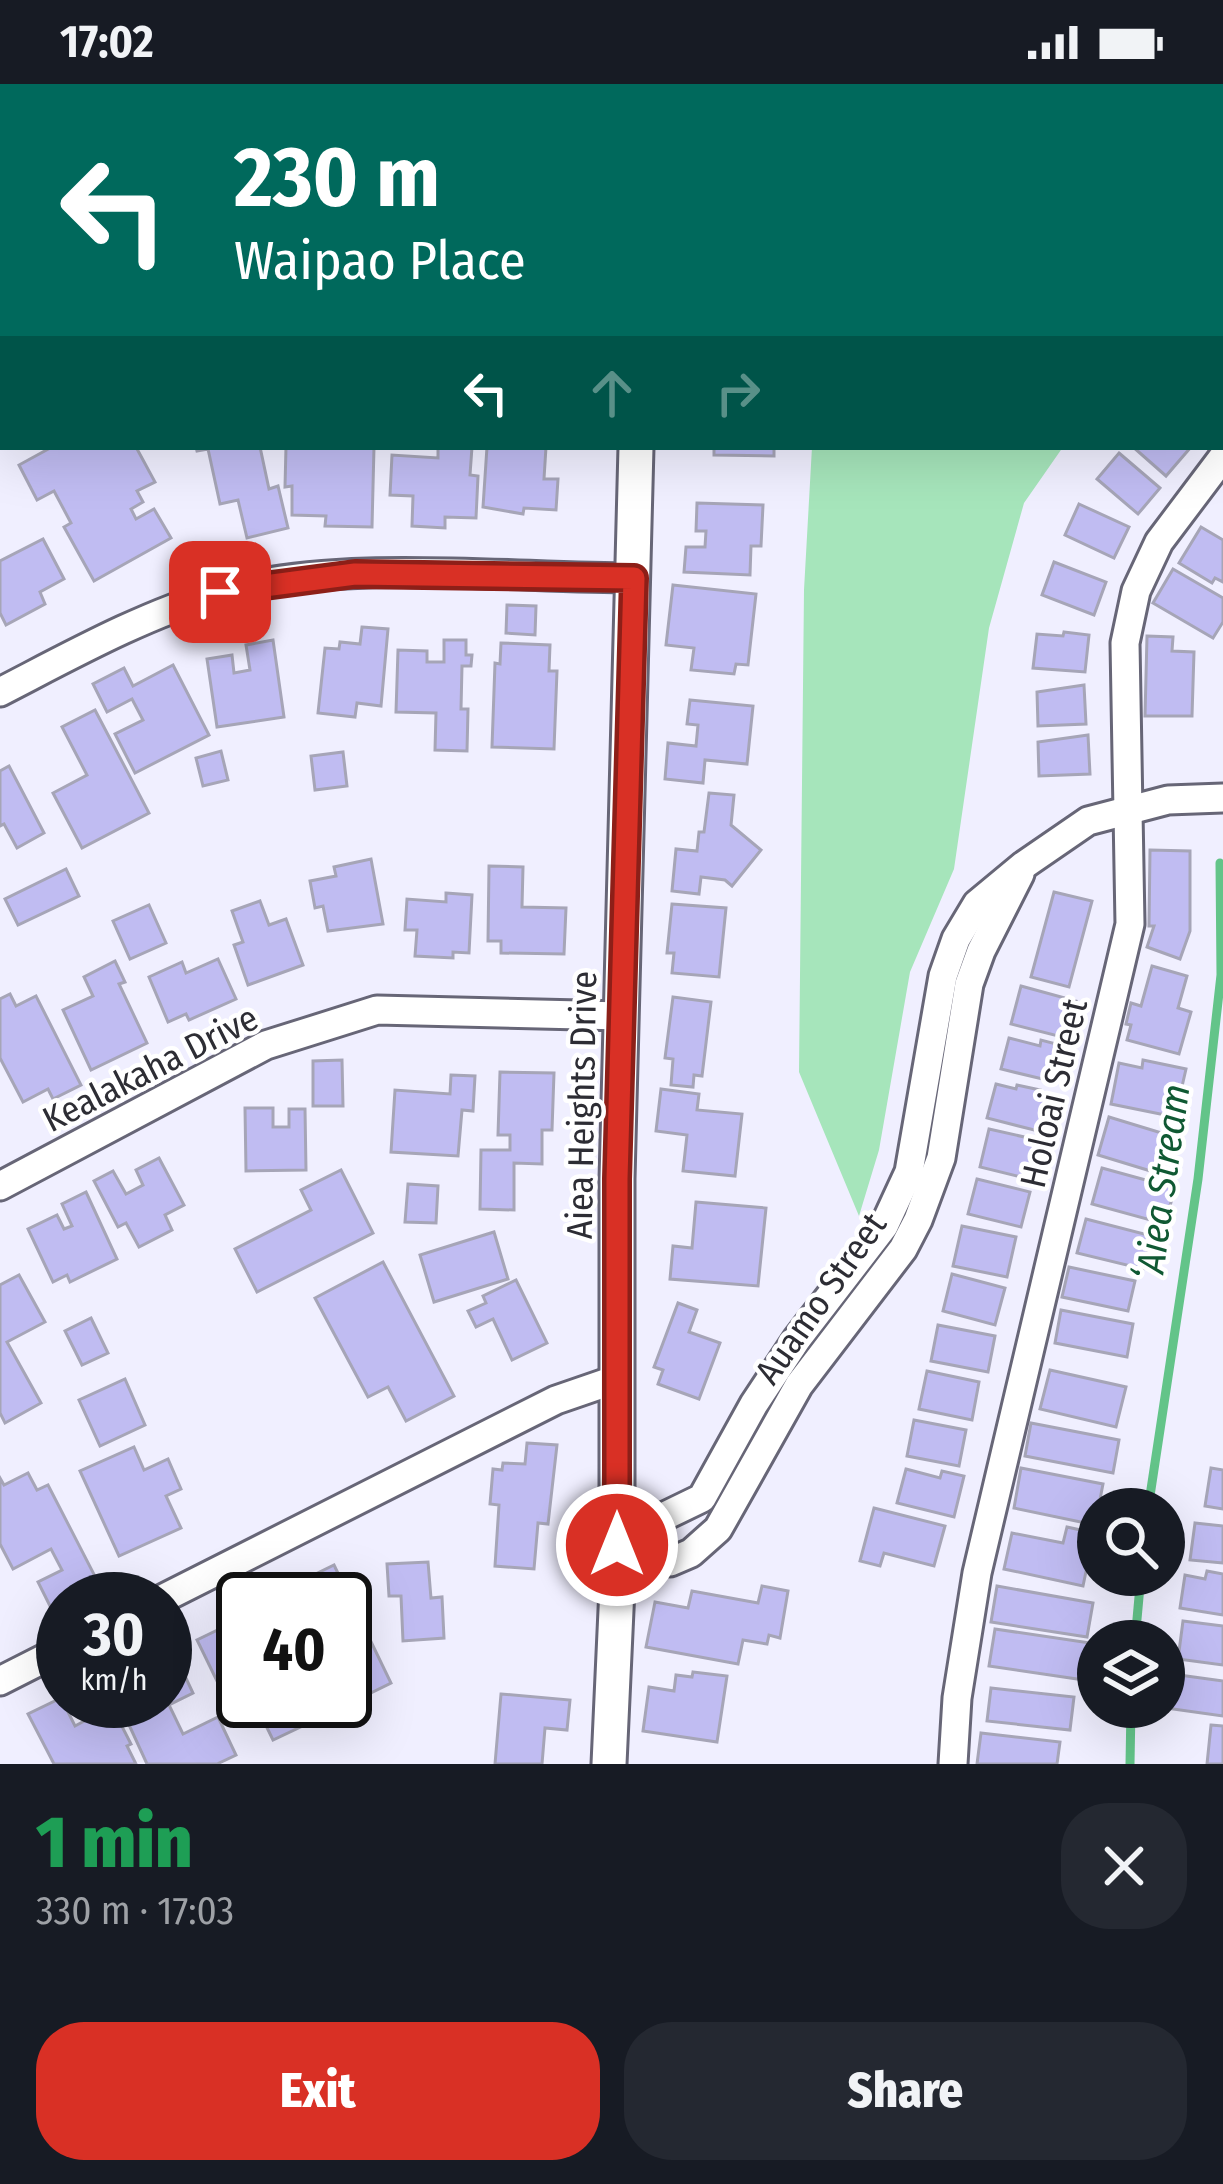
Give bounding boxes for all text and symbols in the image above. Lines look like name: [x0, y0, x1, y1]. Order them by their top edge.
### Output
text: 17:02: [60, 15, 154, 69]
text: 230 m: [234, 127, 440, 228]
icon: left: [36, 132, 192, 288]
text: Waipao Place: [234, 229, 526, 293]
icon: left: [453, 360, 519, 426]
icon: ahead: [579, 360, 645, 426]
icon: right: [705, 360, 771, 426]
pin: [169, 541, 271, 643]
icon: arrive: [187, 559, 253, 625]
street label: Aiea Heights Drive: [558, 971, 606, 1239]
street label: Holoai Street: [1011, 994, 1097, 1192]
street label: Kealakaha Drive: [36, 996, 265, 1142]
water label: ʻAiea Stream: [1126, 1081, 1200, 1283]
street label: Auamo Street: [746, 1204, 896, 1393]
position arrow: [554, 1482, 680, 1608]
map controls: [1077, 1488, 1185, 1728]
button: search: [1077, 1488, 1185, 1596]
speed limit sign: 40: [216, 1572, 372, 1728]
text: 30: [83, 1599, 145, 1671]
button: layers: [1077, 1620, 1185, 1728]
text: km/h: [81, 1662, 147, 1698]
text: 1 min: [36, 1800, 193, 1886]
button: close: [1061, 1803, 1187, 1929]
text: 330 m · 17:03: [36, 1888, 234, 1934]
button: Exit: [36, 2022, 600, 2160]
button: Share: [624, 2022, 1187, 2160]

